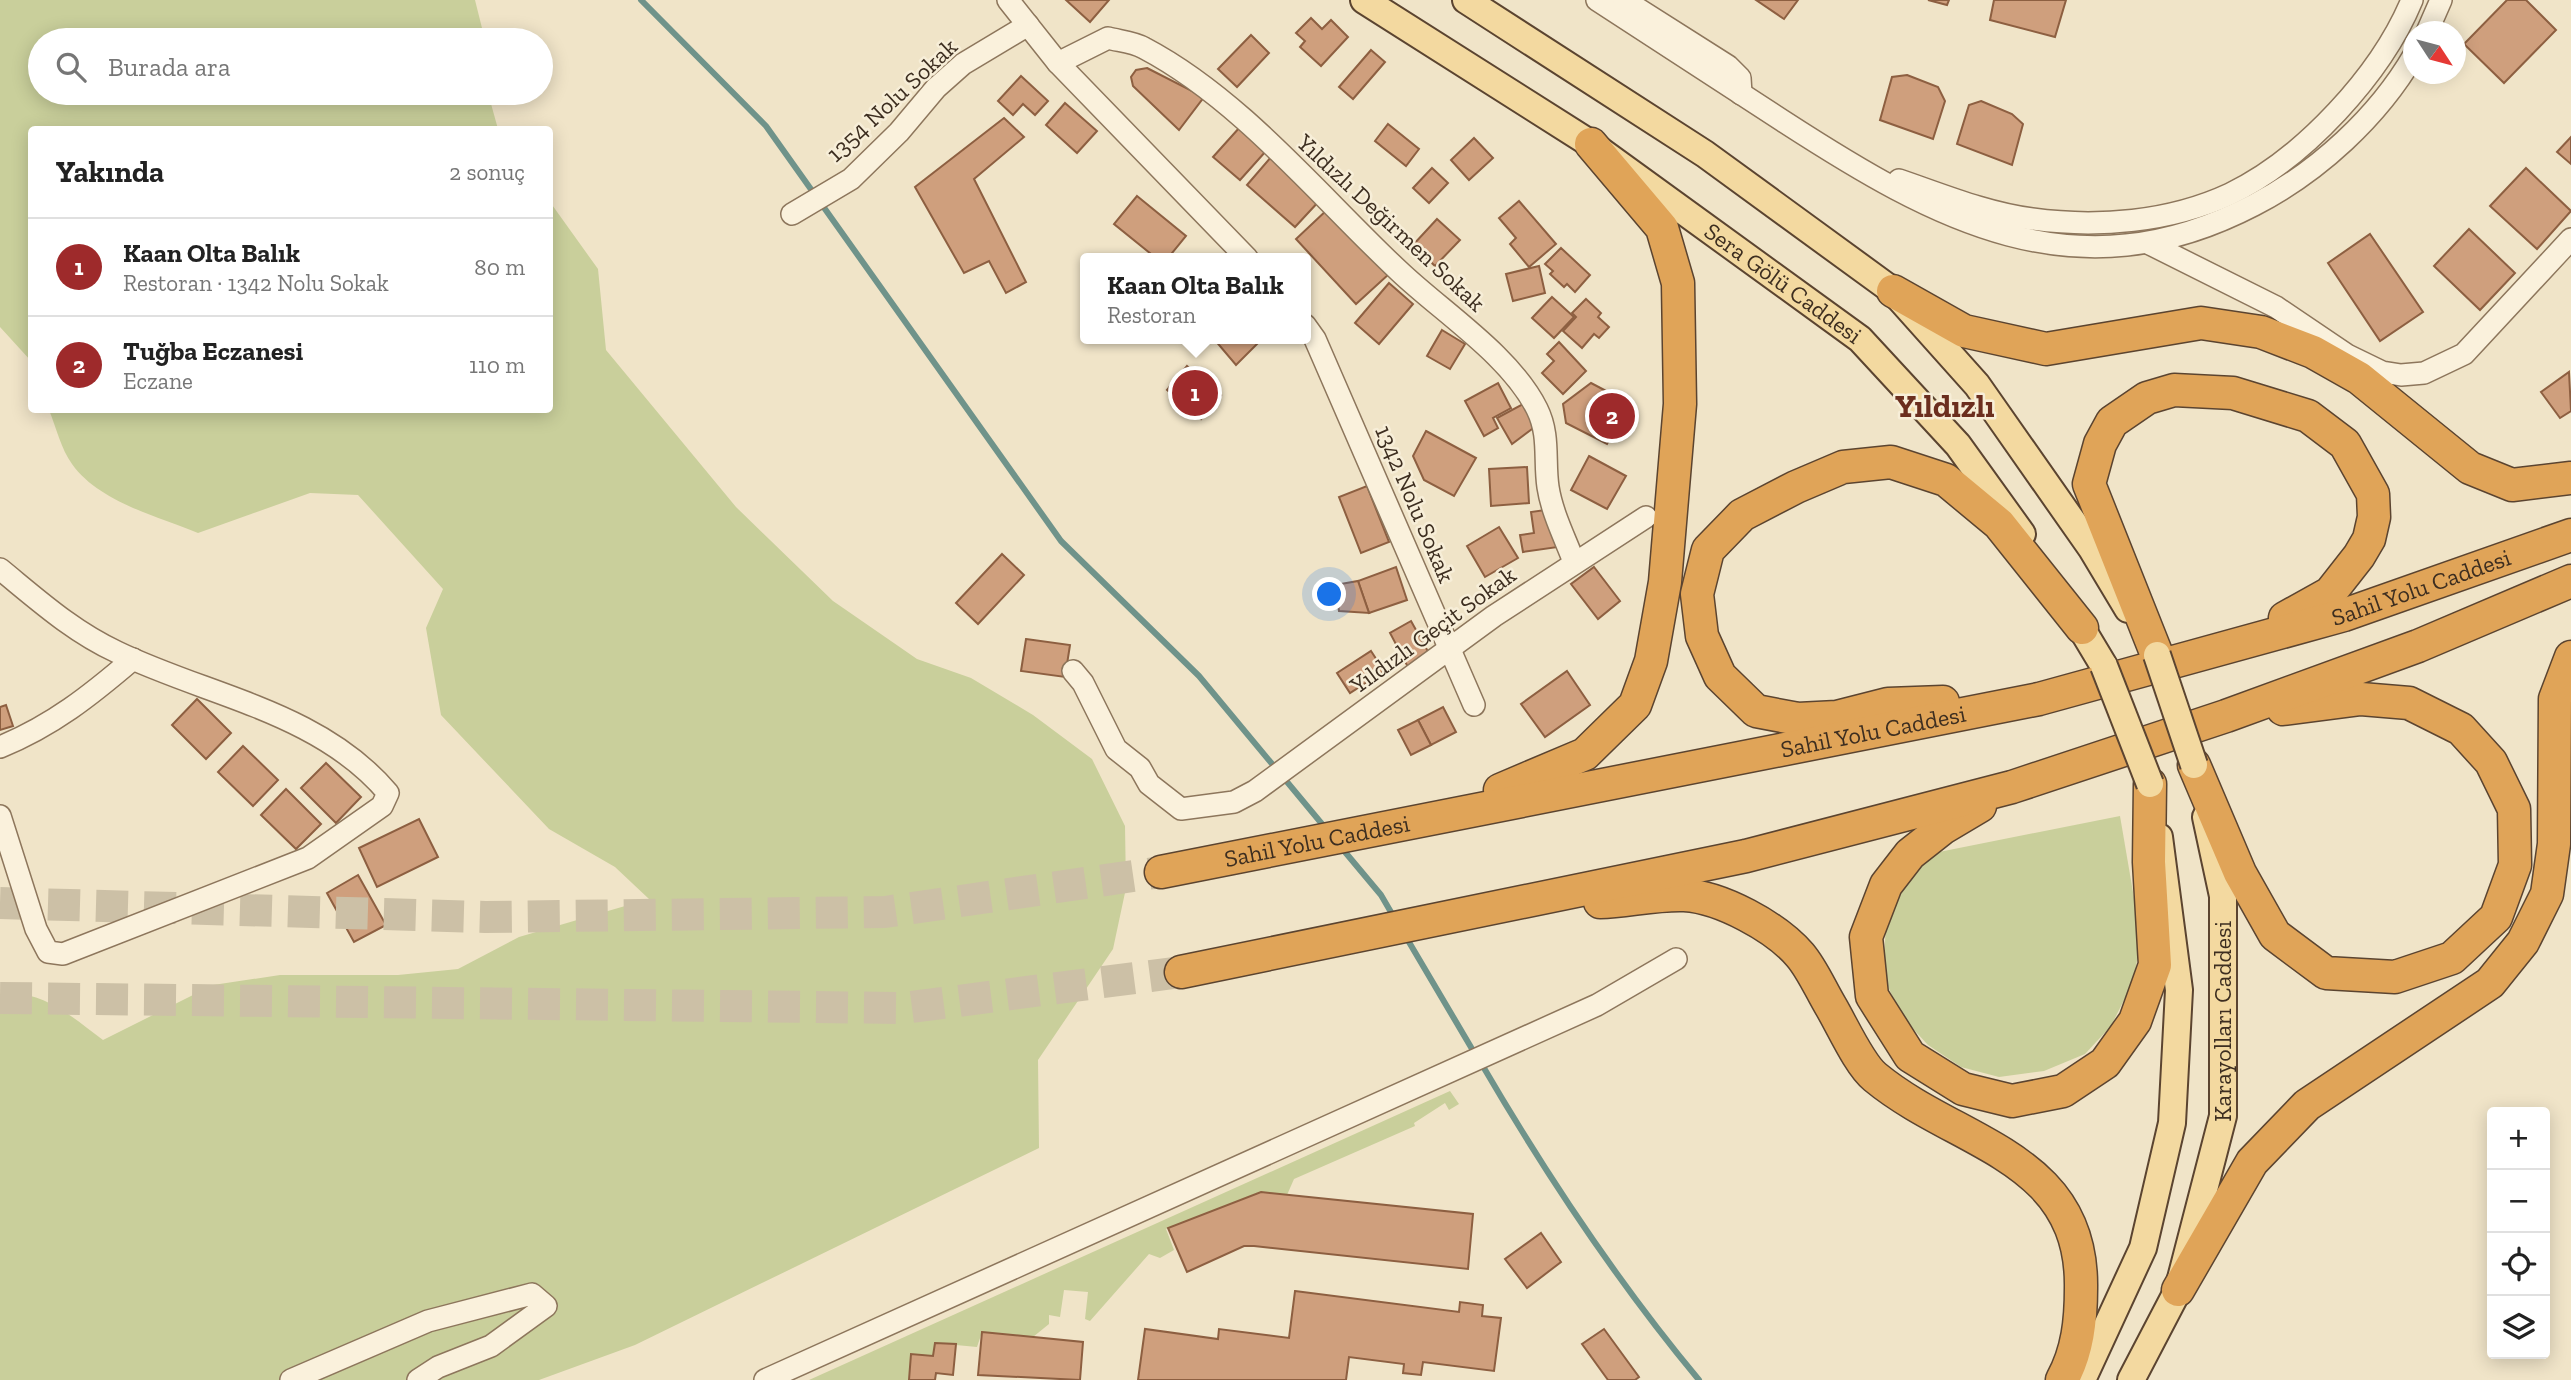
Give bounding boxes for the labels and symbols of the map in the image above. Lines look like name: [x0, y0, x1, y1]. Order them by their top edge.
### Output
north arrow: [2403, 21, 2466, 84]
street label: 1354 Nolu Sokak: [820, 31, 963, 168]
street label: Yıldızlı Değirmen Sokak: [1290, 127, 1492, 318]
street label: Sera Gölü Caddesi: [1699, 216, 1868, 350]
pin: 1: [1172, 367, 1218, 419]
district label: Yıldızlı: [1895, 387, 1995, 425]
pin: 2: [1589, 390, 1635, 442]
street label: 1342 Nolu Sokak: [1369, 421, 1462, 587]
street label: Sahil Yolu Caddesi: [2328, 542, 2515, 632]
street label: Yıldızlı Geçit Sokak: [1343, 559, 1522, 700]
your location: [1312, 577, 1346, 611]
street label: Sahil Yolu Caddesi: [1778, 699, 1969, 764]
street label: Sahil Yolu Caddesi: [1222, 808, 1412, 873]
street label: Karayolları Caddesi: [2208, 920, 2237, 1122]

